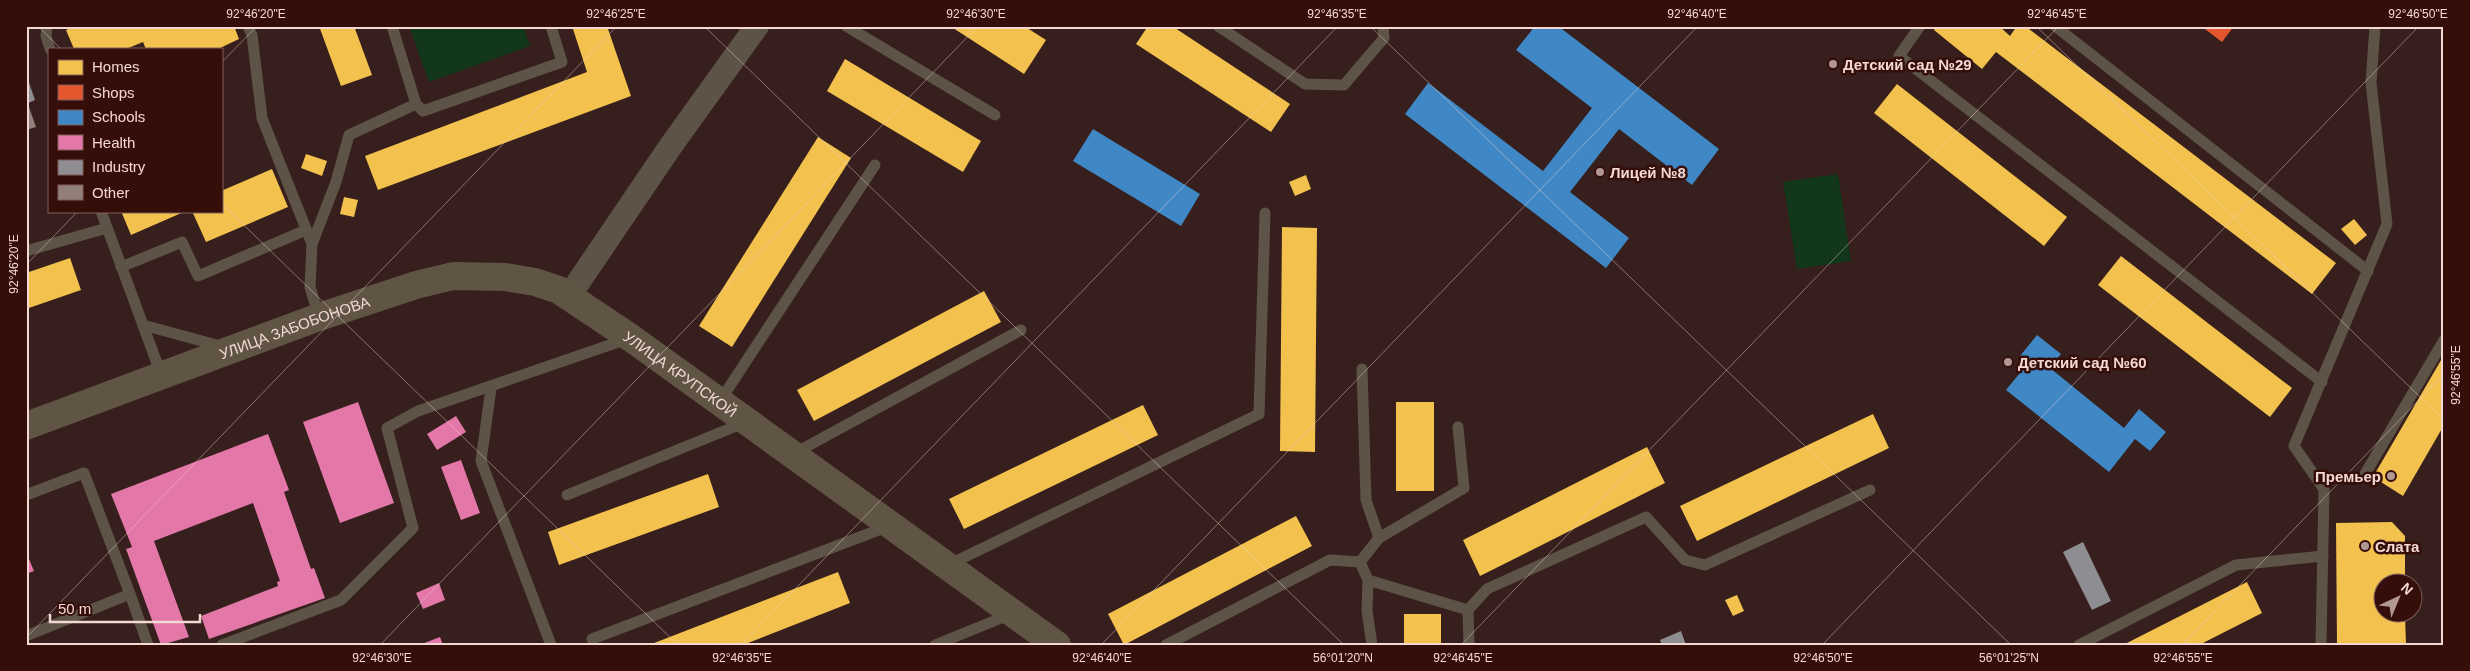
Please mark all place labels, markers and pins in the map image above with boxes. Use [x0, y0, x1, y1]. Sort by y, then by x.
place label: Детский сад №29 [1843, 56, 1972, 73]
marker: Детский сад №29 [1827, 58, 1839, 70]
place label: Лицей №8 [1610, 164, 1686, 181]
marker: Лицей №8 [1594, 166, 1606, 178]
place label: Детский сад №60 [2018, 354, 2147, 371]
marker: Детский сад №60 [2002, 356, 2014, 368]
place label: Премьер [2315, 468, 2381, 485]
marker: Премьер [2385, 470, 2397, 482]
place label: Слата [2375, 538, 2420, 555]
marker: Слата [2359, 540, 2371, 552]

